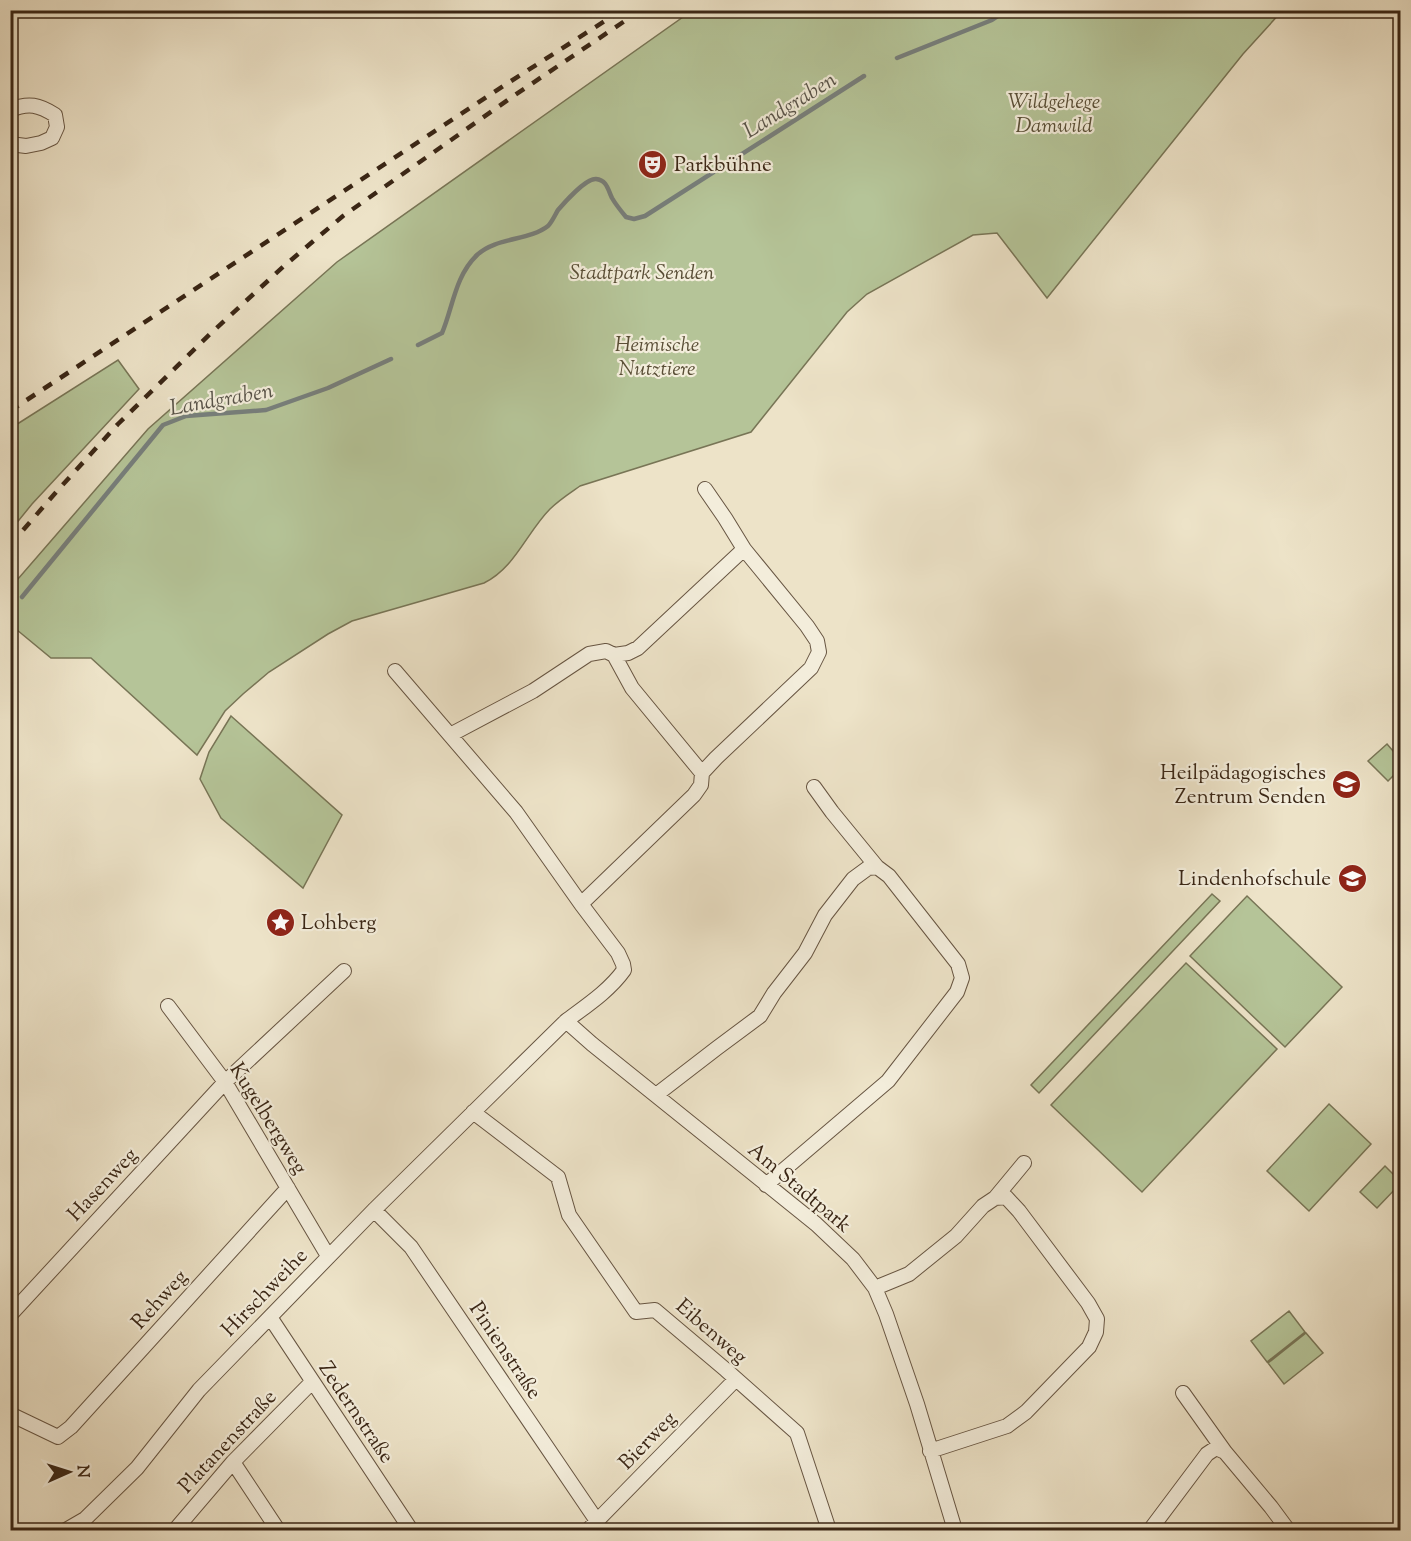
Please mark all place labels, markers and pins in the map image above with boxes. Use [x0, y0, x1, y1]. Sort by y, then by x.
theatre icon: Parkbühne [637, 148, 669, 180]
place label: Parkbühne [674, 151, 772, 181]
place label: Heilpädagogisches Zentrum Senden [1160, 759, 1326, 813]
school or university icon: Heilpädagogisches Zentrum Senden [1331, 768, 1363, 800]
school or university icon: Lindenhofschule [1336, 862, 1368, 894]
place label: Lindenhofschule [1178, 865, 1331, 895]
place icon: Lohberg [264, 906, 296, 938]
place label: Lohberg [301, 909, 377, 939]

